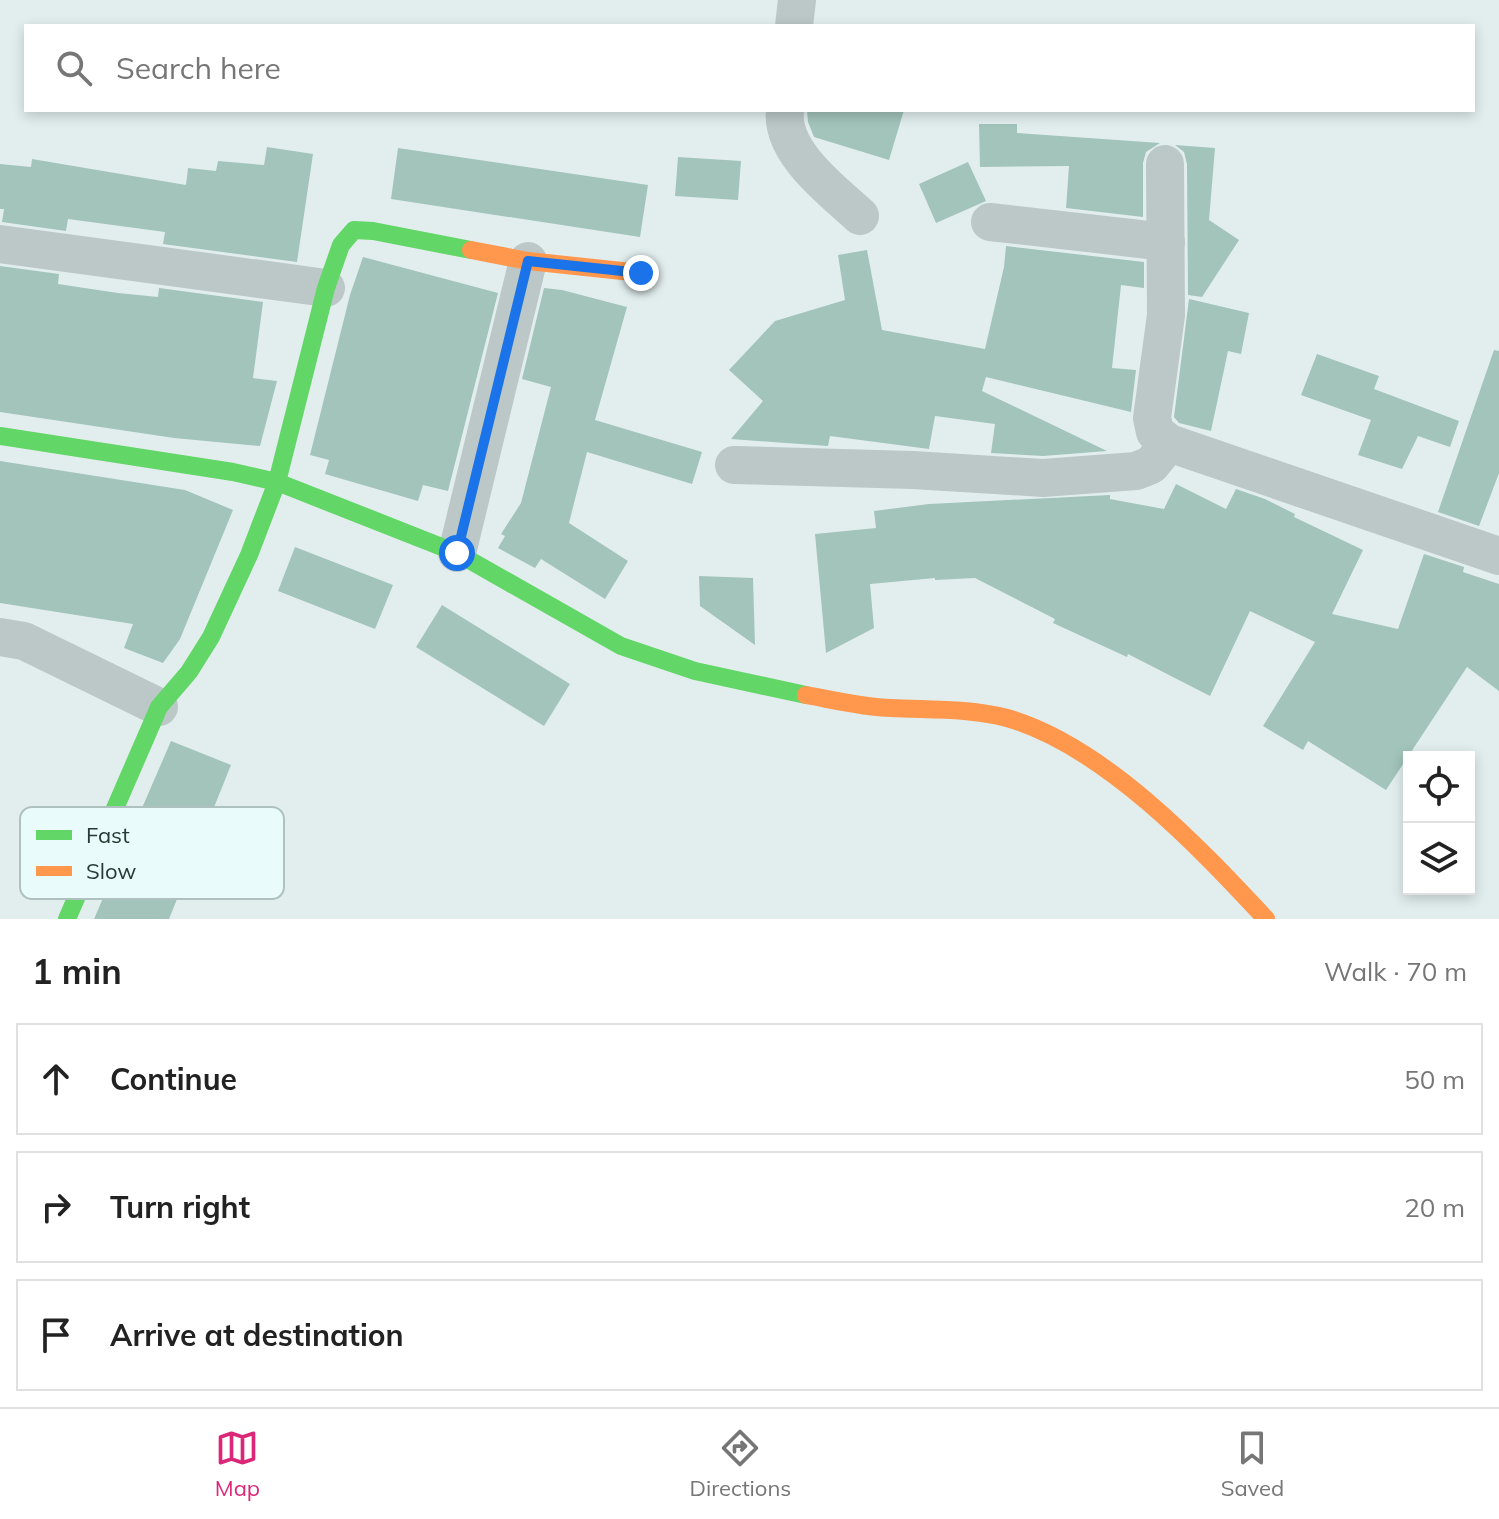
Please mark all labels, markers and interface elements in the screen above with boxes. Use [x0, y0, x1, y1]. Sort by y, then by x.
search box [24, 24, 1475, 112]
icon: search [52, 46, 96, 90]
text: Search here [116, 49, 281, 87]
route end [623, 255, 659, 291]
route start [439, 535, 475, 571]
map controls [1403, 751, 1475, 895]
button: locate [1403, 751, 1475, 823]
legend [20, 807, 284, 899]
text: Fast [86, 821, 130, 849]
button: layers [1403, 823, 1475, 895]
text: Slow [86, 857, 136, 885]
text: 1 min [32, 950, 122, 993]
text: Walk · 70 m [1324, 955, 1467, 988]
icon: ahead [34, 1057, 78, 1101]
text: Continue [110, 1060, 237, 1098]
text: 50 m [1404, 1063, 1465, 1096]
icon: right [34, 1185, 78, 1229]
text: Turn right [110, 1188, 250, 1226]
text: 20 m [1404, 1191, 1465, 1224]
icon: arrive [34, 1313, 78, 1357]
text: Arrive at destination [110, 1316, 404, 1354]
tab: Map [215, 1426, 260, 1502]
tab: Directions [690, 1426, 791, 1502]
tab: Saved [1221, 1426, 1284, 1502]

